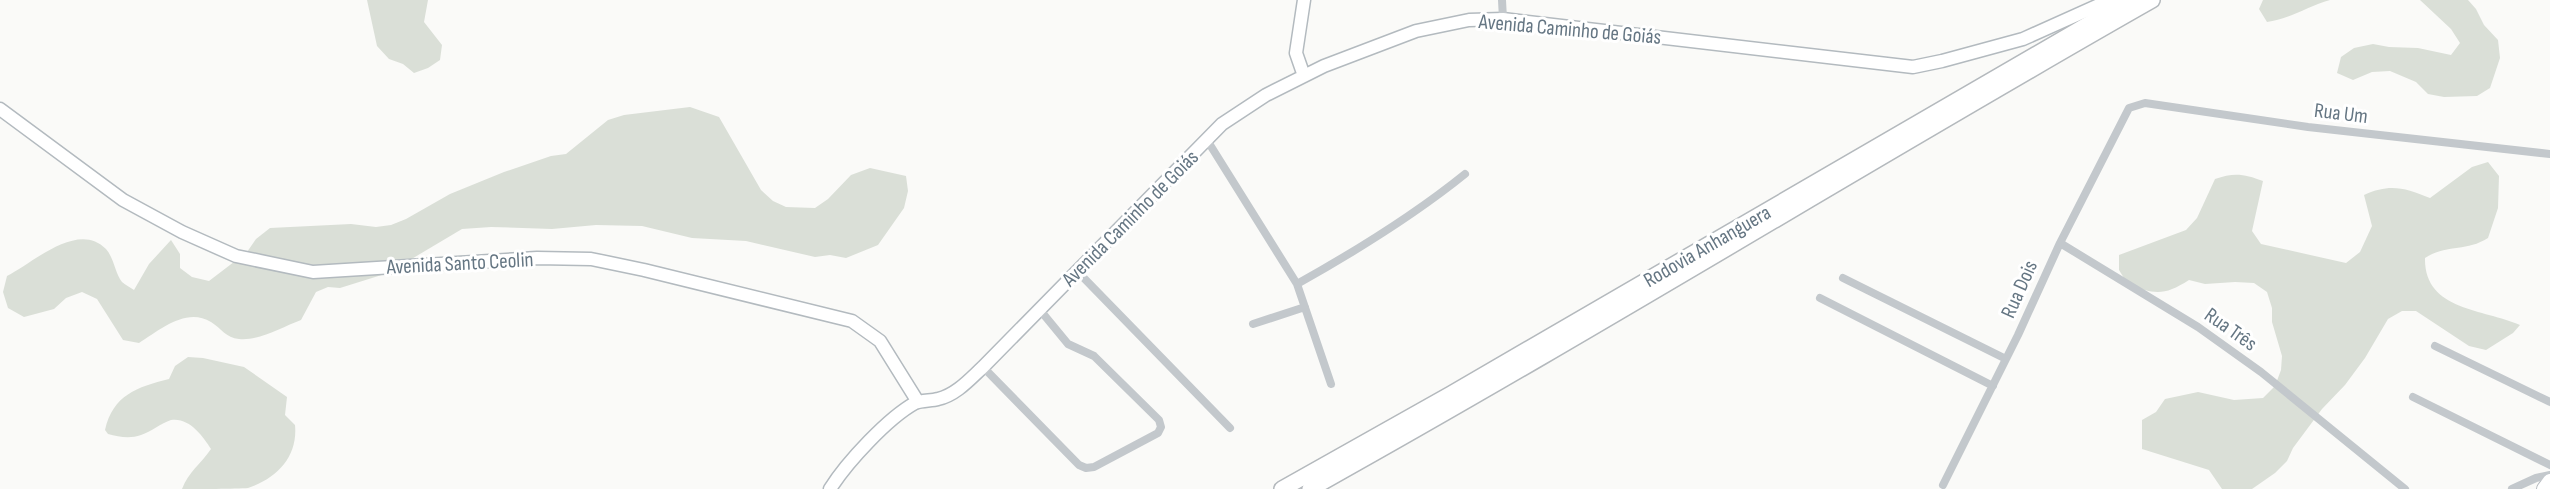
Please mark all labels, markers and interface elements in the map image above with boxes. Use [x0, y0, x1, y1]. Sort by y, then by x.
street label: Avenida Caminho de Goiás [1477, 9, 1662, 50]
street label: Rua Um [2313, 98, 2369, 129]
street label: Avenida Caminho de Goiás [1056, 145, 1204, 293]
street label: Rodovia Anhanguera [1639, 200, 1775, 293]
street label: Avenida Santo Ceolin [385, 247, 534, 280]
street label: Rua Dois [1996, 257, 2043, 322]
street label: Rua Três [2200, 302, 2262, 356]

